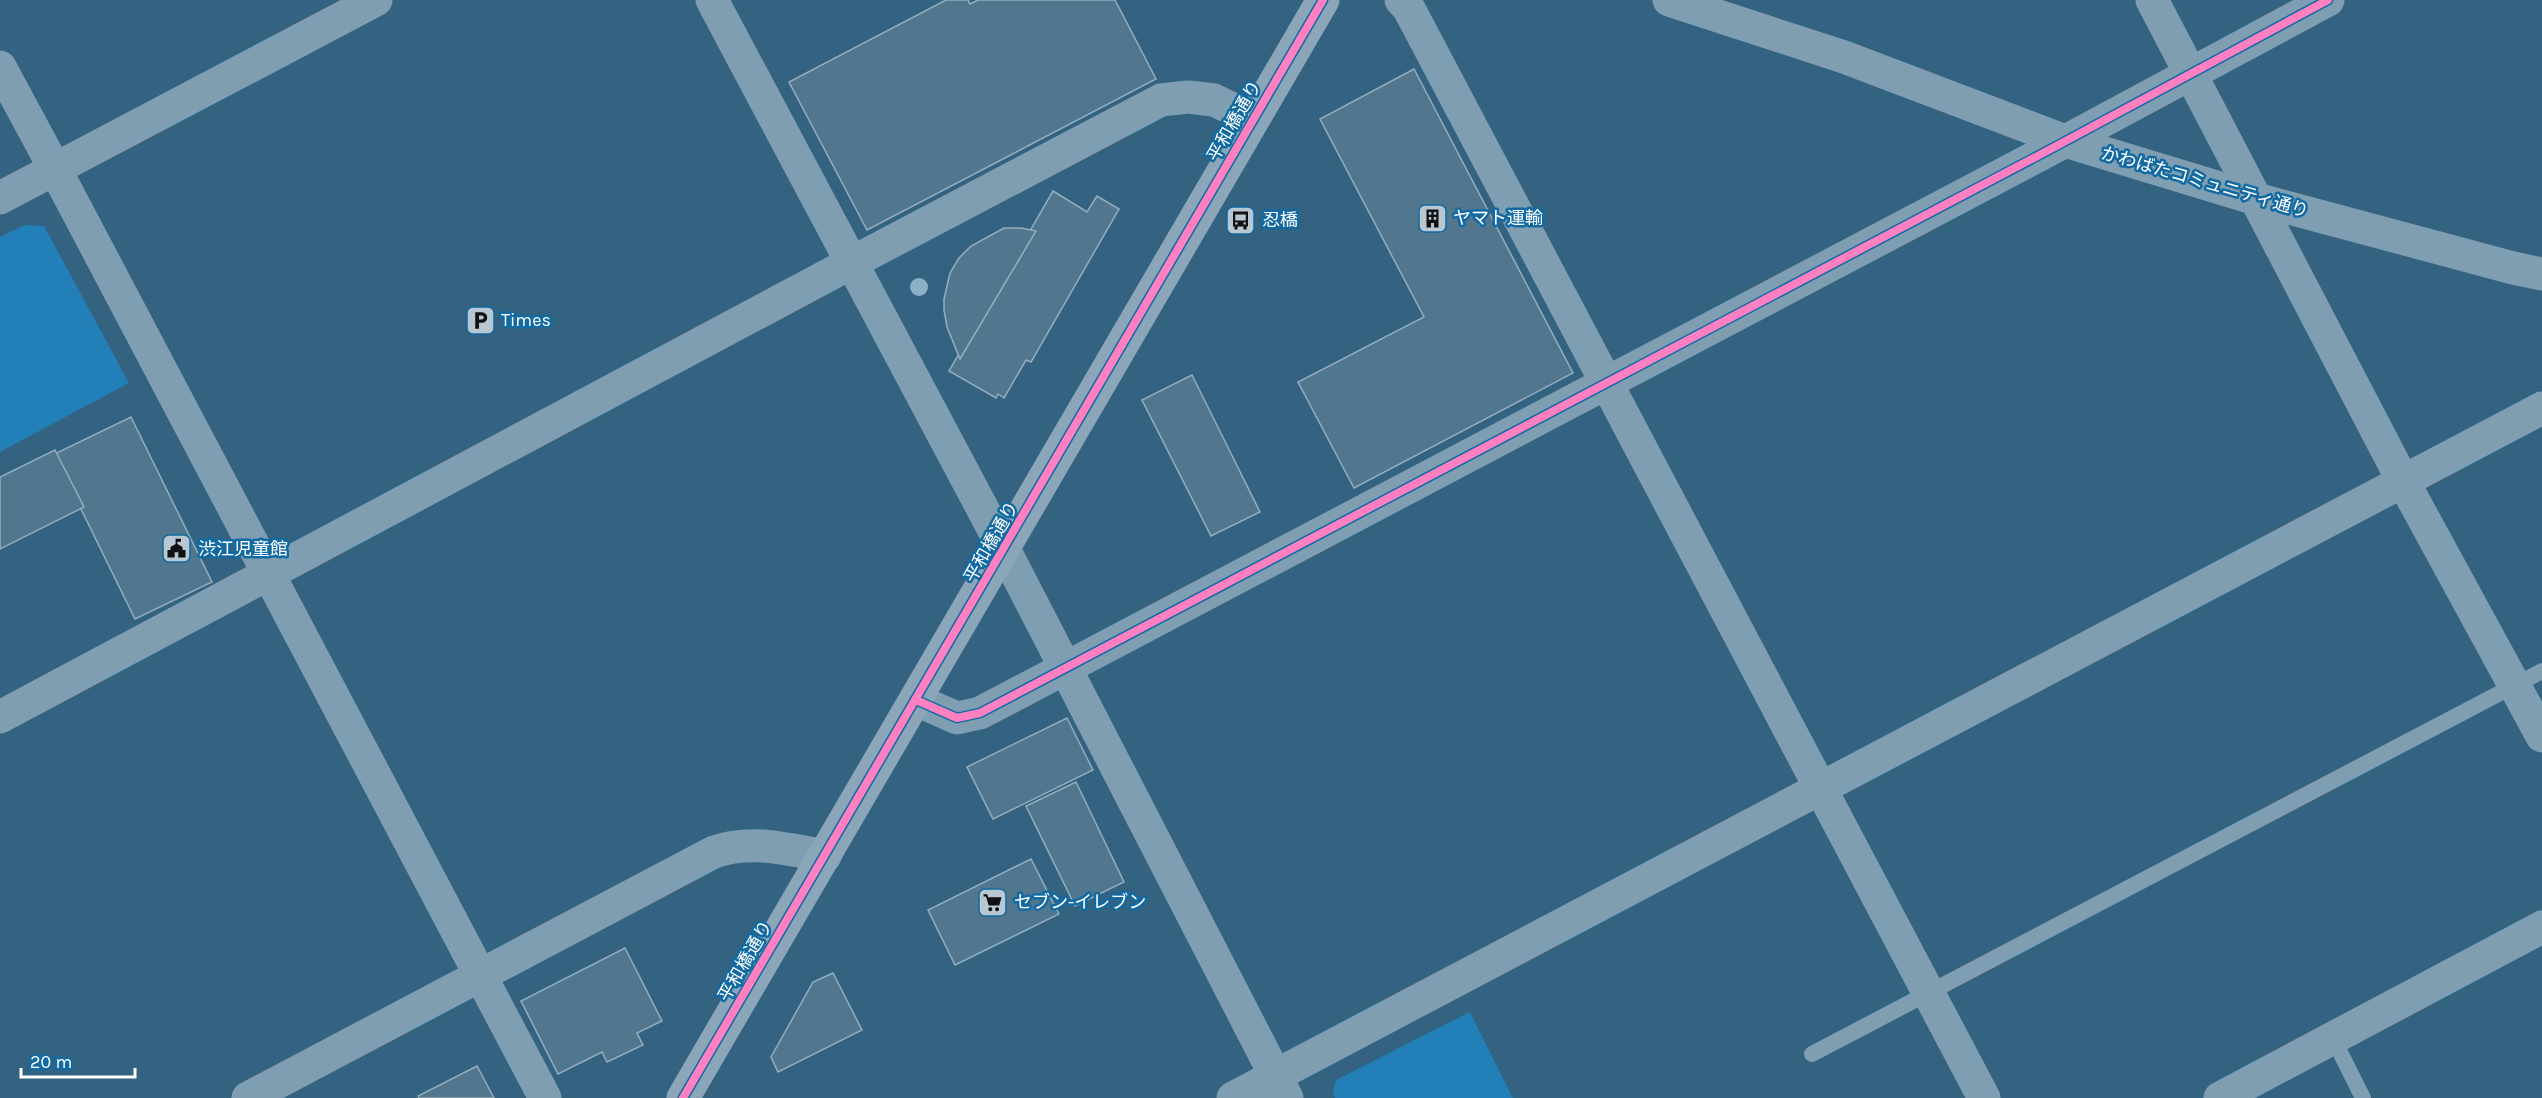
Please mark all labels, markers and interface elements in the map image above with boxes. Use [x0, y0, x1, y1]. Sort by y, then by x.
street label: 平和橋通り [1202, 77, 1266, 165]
street label: かわばたコミュニティ通り [2099, 142, 2311, 222]
building icon: ヤマト運輸 [1416, 202, 1448, 234]
bus stop icon: 忍橋 [1225, 204, 1257, 236]
place label: ヤマト運輸 [1453, 207, 1543, 229]
place label: 忍橋 [1262, 209, 1298, 231]
parking icon: Times [464, 304, 496, 336]
place label: Times [501, 309, 551, 331]
street label: 平和橋通り [959, 498, 1023, 586]
public building icon: 渋江児童館 [161, 533, 193, 565]
place label: 渋江児童館 [198, 538, 288, 560]
supermarket icon: セブン-イレブン [977, 886, 1009, 918]
place label: セブン-イレブン [1014, 891, 1146, 913]
street label: 平和橋通り [713, 917, 777, 1005]
scale bar [21, 1041, 135, 1079]
text: 20 m [30, 1051, 72, 1073]

